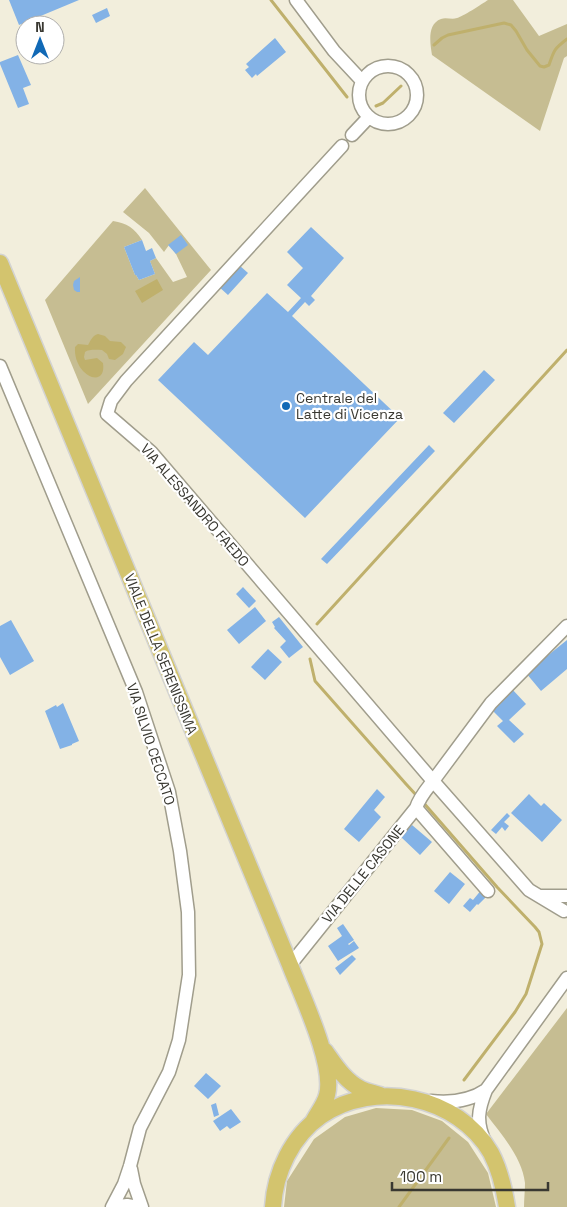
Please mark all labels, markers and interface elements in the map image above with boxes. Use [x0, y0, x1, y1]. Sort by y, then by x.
north arrow [15, 15, 65, 65]
text: N [35, 18, 45, 36]
place label: Centrale del Latte di Vicenza [296, 389, 403, 423]
marker: Centrale del Latte di Vicenza [280, 400, 292, 412]
street label: VIA ALESSANDRO FAEDO [137, 440, 253, 570]
street label: VIALE DELLA SERENISSIMA [120, 571, 202, 737]
street label: VIA SILVIO CECCATO [123, 681, 179, 807]
street label: VIA DELLE CASONE [318, 821, 408, 927]
scale bar [392, 1160, 548, 1192]
text: 100 m [400, 1167, 442, 1186]

